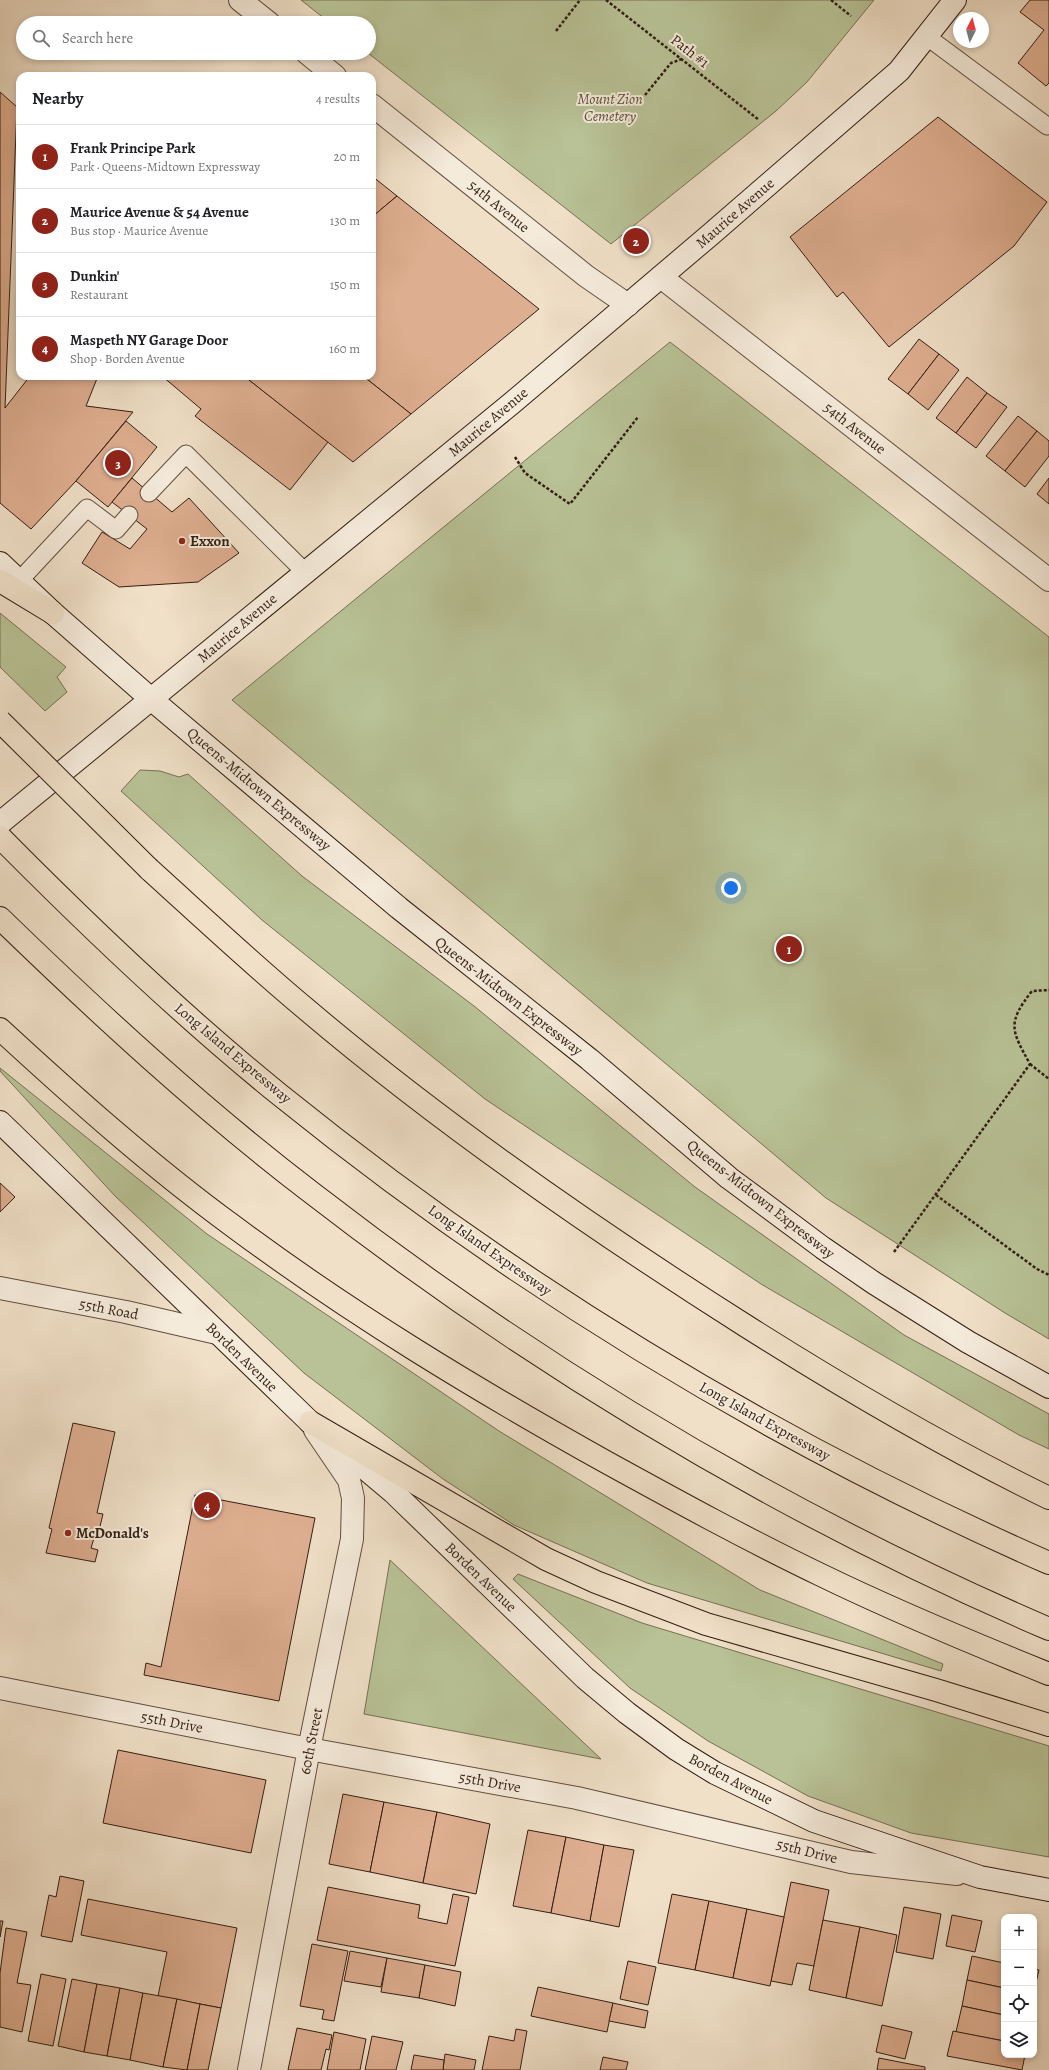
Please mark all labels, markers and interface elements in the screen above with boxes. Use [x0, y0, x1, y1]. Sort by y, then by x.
north arrow [953, 12, 989, 48]
search box [16, 16, 376, 60]
icon: search [30, 27, 52, 49]
text: Search here [62, 28, 133, 48]
street label: Path #1 [667, 30, 713, 72]
text: Nearby [32, 87, 83, 110]
park label: Mount Zion Cemetery [577, 89, 643, 126]
text: 4 results [316, 90, 360, 107]
text: Frank Principe Park [70, 138, 195, 158]
text: 1 [43, 148, 47, 165]
text: 20 m [334, 148, 360, 165]
text: Park · Queens-Midtown Expressway [70, 158, 260, 175]
street label: Maurice Avenue [691, 173, 779, 253]
street label: 54th Avenue [464, 175, 534, 237]
text: Maurice Avenue & 54 Avenue [70, 202, 249, 222]
text: 2 [42, 212, 48, 229]
text: 130 m [330, 212, 360, 229]
text: Bus stop · Maurice Avenue [70, 222, 208, 239]
pin: 2 [623, 226, 649, 256]
text: Dunkin' [70, 266, 119, 286]
text: 3 [42, 276, 48, 293]
text: 150 m [330, 276, 360, 293]
text: Restaurant [70, 286, 128, 303]
text: Maspeth NY Garage Door [70, 330, 228, 350]
text: 4 [42, 340, 48, 357]
text: 160 m [329, 340, 360, 357]
text: Shop · Borden Avenue [70, 350, 185, 367]
street label: Maurice Avenue [444, 383, 532, 461]
street label: 54th Avenue [820, 397, 890, 459]
pin: 3 [105, 448, 131, 478]
place label: Exxon [190, 531, 230, 551]
marker: Exxon [177, 536, 187, 546]
street label: Maurice Avenue [193, 589, 281, 667]
street label: Queens-Midtown Expressway [183, 723, 335, 855]
your location [721, 878, 741, 898]
street label: Queens-Midtown Expressway [431, 932, 587, 1060]
pin: 1 [776, 934, 802, 964]
street label: Long Island Expressway [170, 998, 296, 1108]
street label: Queens-Midtown Expressway [683, 1135, 839, 1263]
street label: Long Island Expressway [424, 1200, 556, 1300]
street label: 55th Road [78, 1293, 141, 1325]
street label: Borden Avenue [202, 1318, 282, 1397]
street label: Long Island Expressway [696, 1377, 834, 1465]
pin: 4 [194, 1490, 220, 1520]
place label: McDonald's [76, 1523, 149, 1543]
marker: McDonald's [63, 1528, 73, 1538]
street label: Borden Avenue [441, 1538, 521, 1617]
street label: 55th Drive [139, 1706, 205, 1738]
street label: 60th Street [295, 1706, 327, 1776]
street label: Borden Avenue [685, 1748, 777, 1810]
street label: 55th Drive [457, 1767, 523, 1797]
street label: 55th Drive [774, 1834, 840, 1868]
map controls [1001, 1914, 1037, 2058]
button: + [1001, 1914, 1037, 1950]
button: − [1001, 1950, 1037, 1986]
button: locate [1001, 1986, 1037, 2022]
button: layers [1001, 2022, 1037, 2058]

